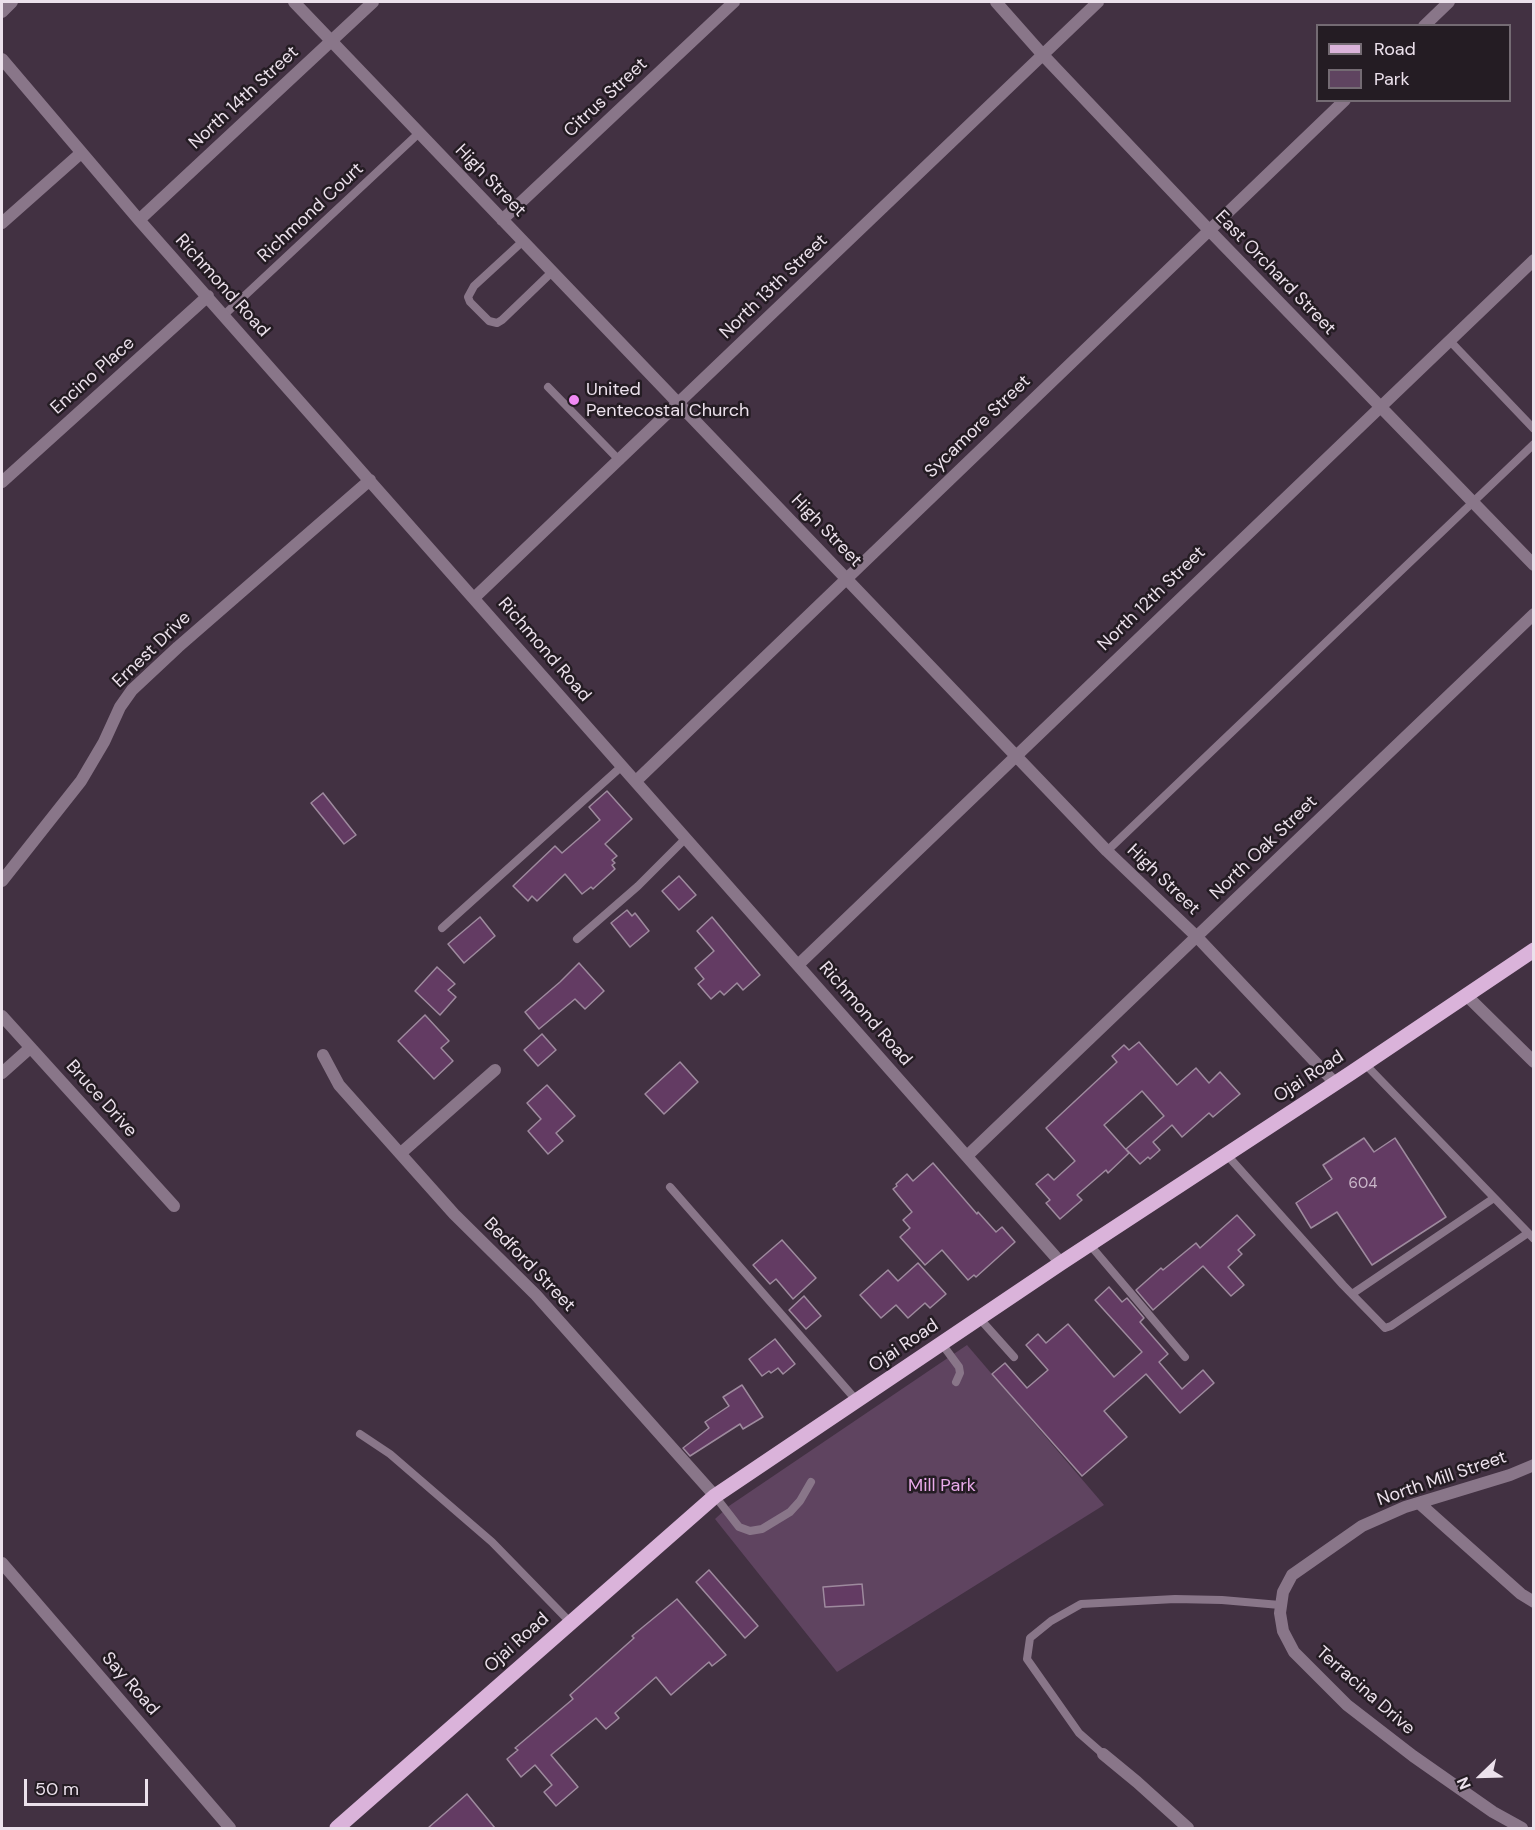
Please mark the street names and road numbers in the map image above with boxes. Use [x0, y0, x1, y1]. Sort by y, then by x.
street label: North 14th Street [185, 42, 303, 154]
street label: Citrus Street [560, 54, 652, 142]
street label: High Street [450, 140, 530, 222]
street label: Richmond Court [254, 159, 368, 267]
street label: East Orchard Street [1210, 206, 1340, 340]
street label: Richmond Road [170, 230, 274, 342]
street label: North 13th Street [716, 230, 832, 344]
street label: Encino Place [47, 333, 139, 419]
street label: Sycamore Street [921, 371, 1035, 483]
street label: High Street [786, 490, 866, 572]
street label: North 12th Street [1094, 542, 1210, 656]
street label: Richmond Road [493, 594, 595, 706]
street label: Ernest Drive [108, 607, 196, 693]
street label: North Oak Street [1206, 791, 1322, 905]
street label: High Street [1122, 840, 1204, 920]
street label: Richmond Road [814, 958, 916, 1070]
street label: Ojai Road [1270, 1046, 1348, 1108]
street label: Bruce Drive [61, 1056, 141, 1142]
street label: Bedford Street [479, 1214, 579, 1316]
street label: Ojai Road [865, 1315, 943, 1377]
street label: North Mill Street [1375, 1447, 1509, 1511]
street label: Ojai Road [480, 1609, 554, 1677]
street label: Terracina Drive [1311, 1642, 1419, 1740]
street label: Say Road [97, 1648, 163, 1720]

